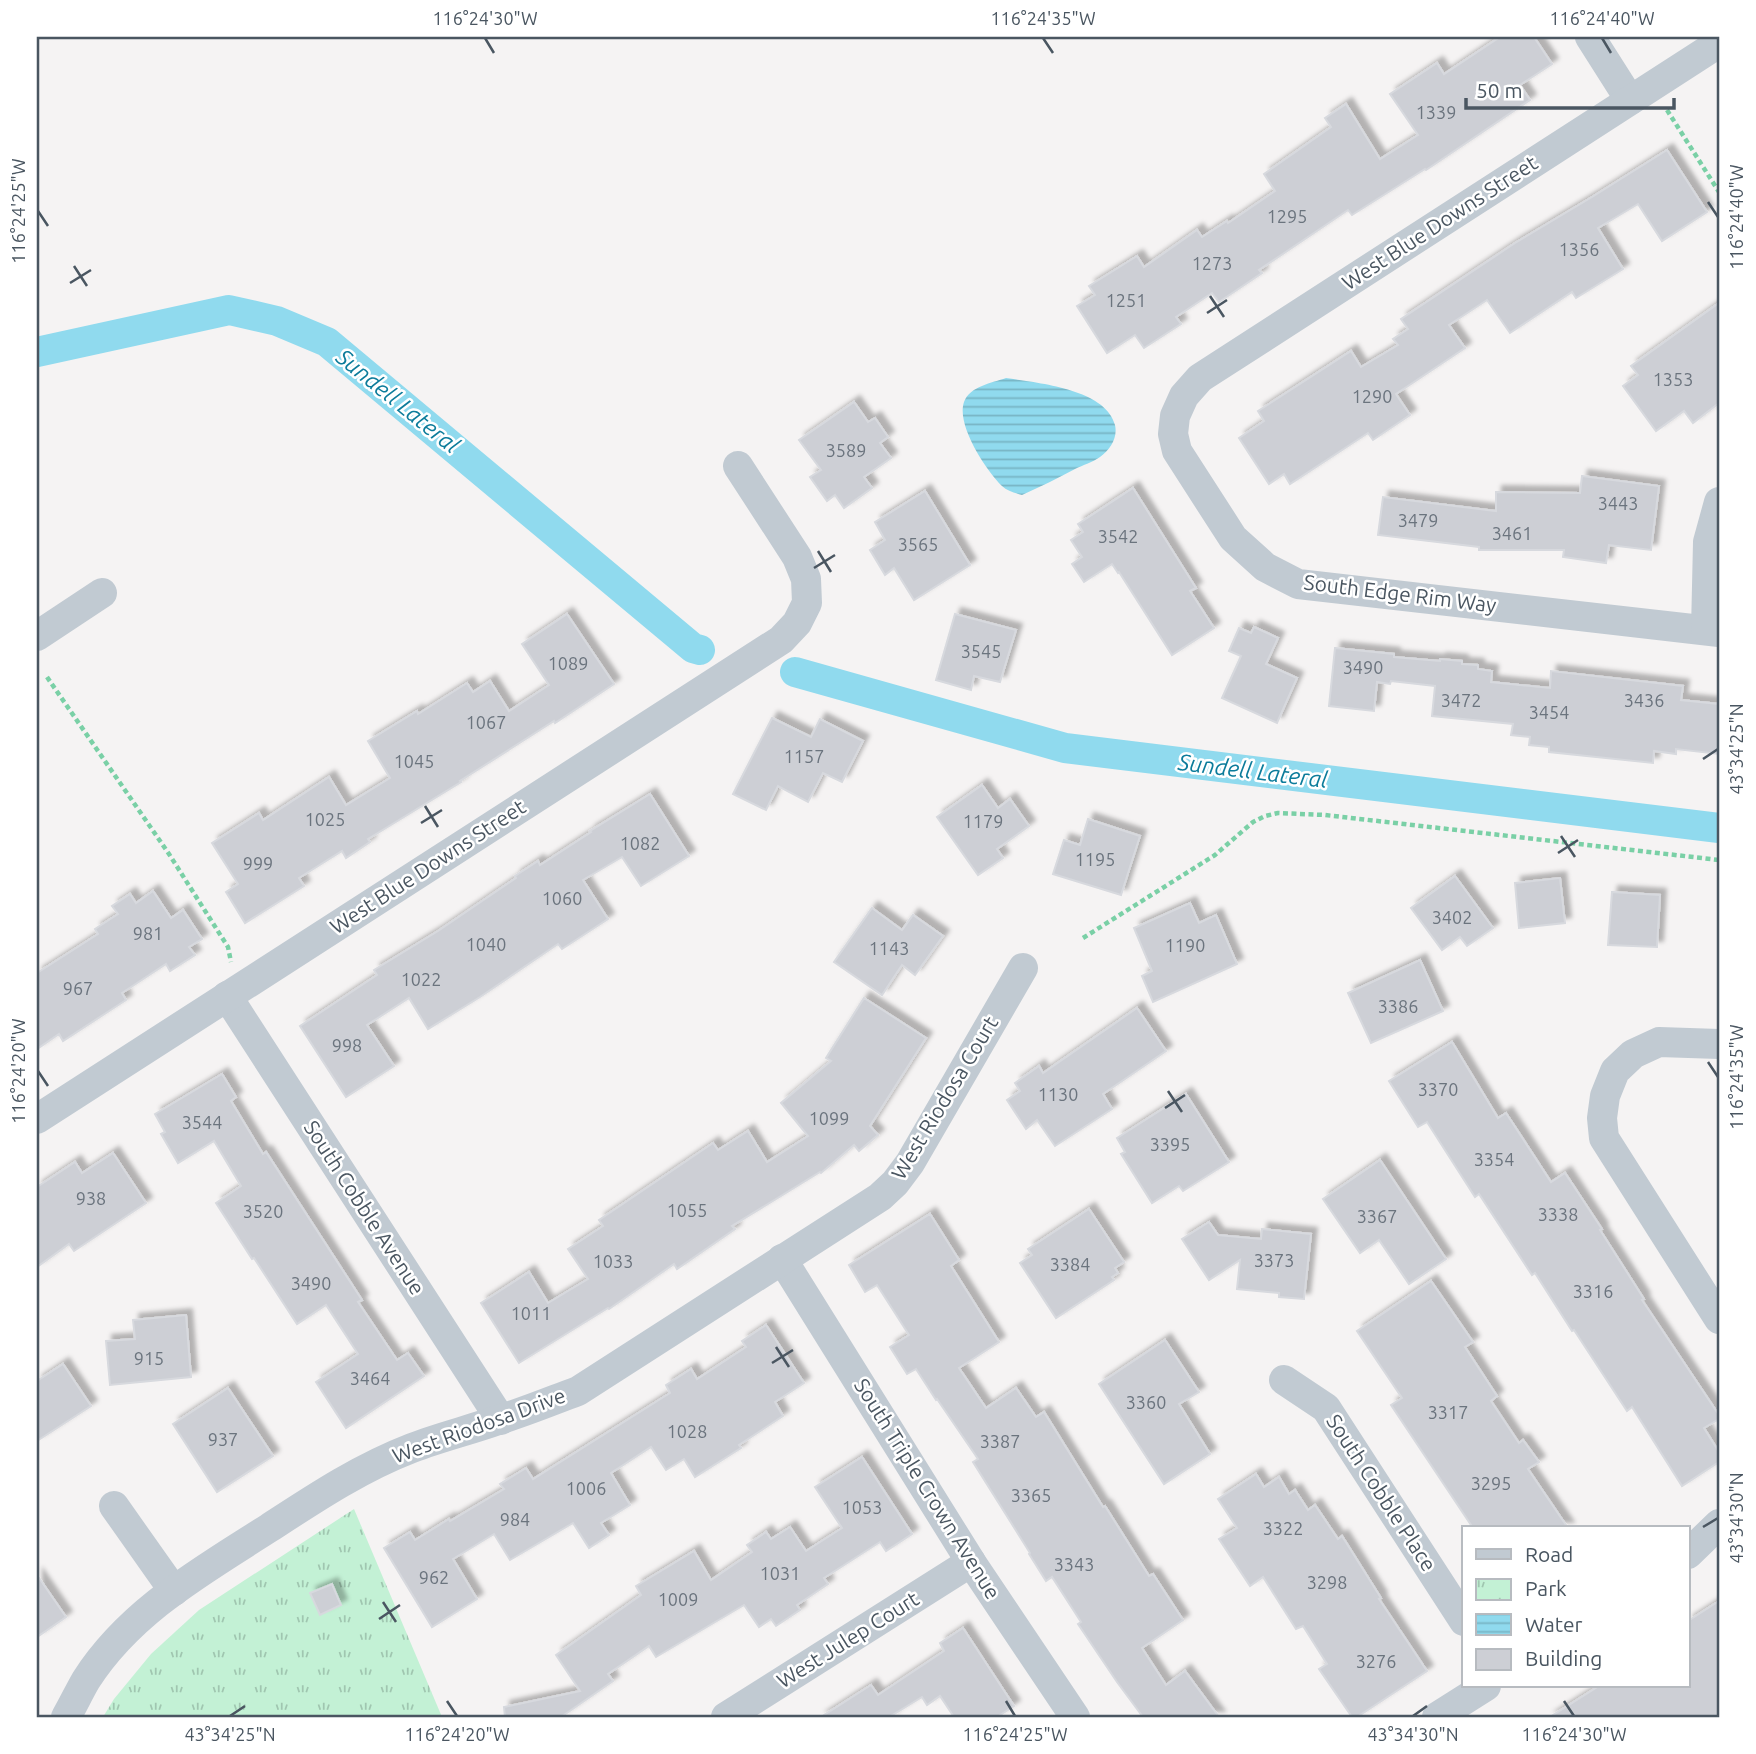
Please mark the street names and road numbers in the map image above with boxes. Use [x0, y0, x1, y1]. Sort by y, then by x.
street label: West Blue Downs Street [1337, 150, 1542, 294]
street label: South Edge Rim Way [1303, 569, 1498, 617]
street label: West Blue Downs Street [325, 794, 530, 938]
street label: West Riodosa Court [886, 1012, 1002, 1183]
street label: South Cobble Avenue [300, 1116, 430, 1299]
street label: South Triple Crown Avenue [850, 1374, 1006, 1603]
street label: West Riodosa Drive [389, 1383, 568, 1468]
street label: South Cobble Place [1322, 1410, 1442, 1575]
street label: West Julep Court [772, 1586, 923, 1692]

